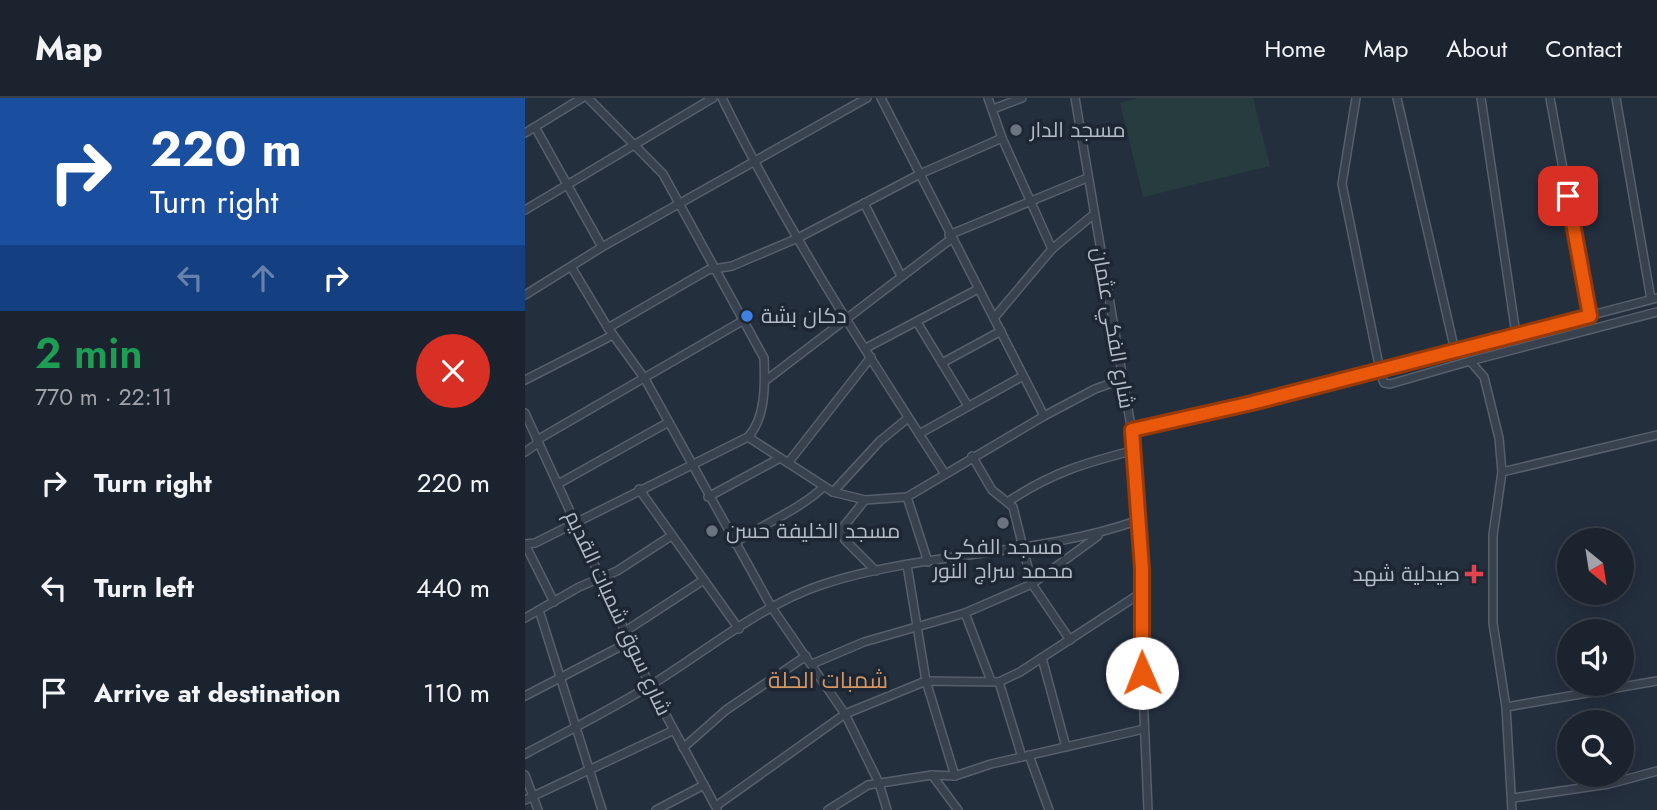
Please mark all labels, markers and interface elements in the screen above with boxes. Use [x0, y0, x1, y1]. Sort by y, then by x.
text: Map [35, 25, 103, 72]
text: Home [1264, 31, 1326, 66]
text: Map [1364, 31, 1408, 66]
text: About [1446, 31, 1507, 66]
text: Contact [1545, 31, 1622, 66]
text: 220 m [150, 114, 302, 184]
place label: مسجد الدار [1029, 115, 1126, 145]
marker: مسجد الدار [1008, 122, 1024, 138]
icon: right [35, 126, 126, 217]
pin [1538, 166, 1598, 226]
icon: arrive [1549, 177, 1587, 215]
text: Turn right [150, 179, 279, 225]
street label: شارع الفكي عثمان [1083, 245, 1142, 411]
icon: left [171, 259, 209, 297]
icon: ahead [244, 259, 282, 297]
icon: right [317, 259, 355, 297]
place label: دكان بشة [761, 301, 847, 331]
marker: دكان بشة [739, 308, 755, 324]
text: 2 min [35, 323, 143, 384]
button: close [416, 334, 490, 408]
text: 770 m · 22:11 [35, 380, 172, 414]
icon: right [35, 464, 73, 502]
text: Turn right [94, 464, 212, 502]
text: 220 m [417, 464, 490, 502]
street label: شارع سوق شمبات القديم [557, 506, 679, 720]
marker: مسجد الفكي محمد سراج النور [995, 515, 1011, 531]
place label: مسجد الخليفة حسن [726, 516, 900, 546]
marker: مسجد الخليفة حسن [704, 523, 720, 539]
north arrow [1557, 528, 1635, 606]
map controls [1557, 528, 1634, 787]
place label: مسجد الفكي محمد سراج النور [932, 532, 1073, 586]
place label: صيدلية شهد [1353, 559, 1460, 589]
marker: صيدلية شهد [1466, 566, 1482, 582]
icon: left [35, 569, 73, 607]
text: Turn left [94, 569, 194, 607]
text: 440 m [416, 569, 490, 607]
button: sound [1557, 619, 1634, 696]
position arrow [1105, 636, 1179, 710]
district label: شمبات الحلة [768, 663, 888, 697]
icon: arrive [35, 674, 73, 712]
text: Arrive at destination [94, 674, 341, 712]
text: 110 m [423, 674, 490, 712]
button: search [1557, 710, 1634, 787]

